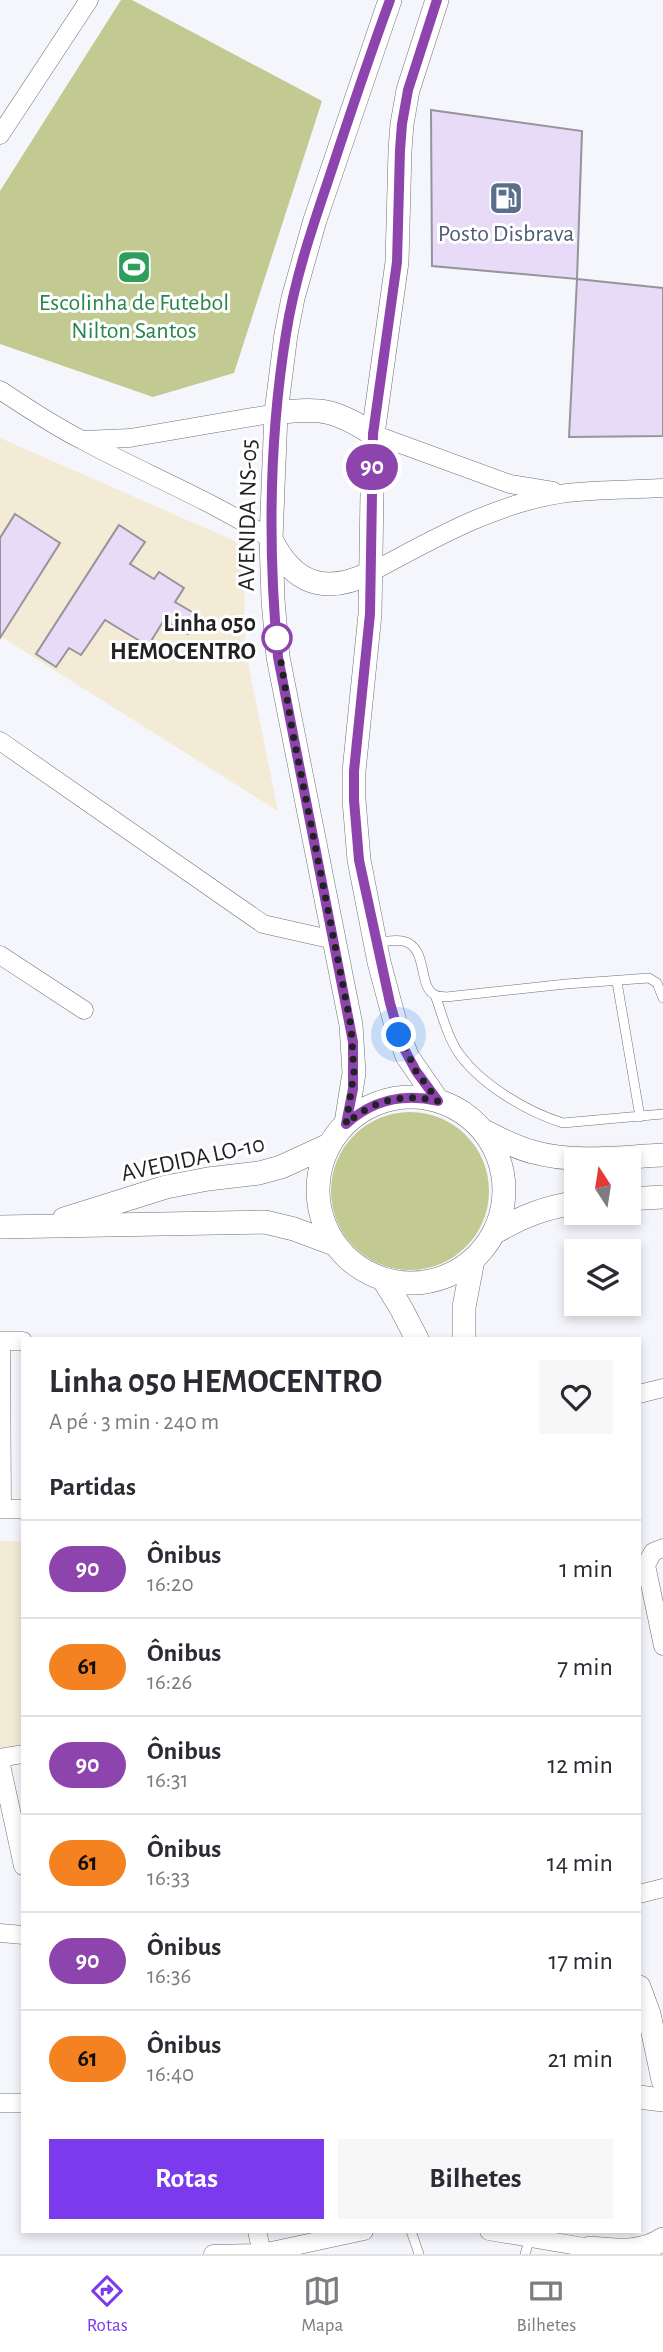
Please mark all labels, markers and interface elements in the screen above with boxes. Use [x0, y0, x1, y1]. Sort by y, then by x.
fuel station icon: Posto Disbrava [487, 179, 525, 217]
place label: Posto Disbrava [438, 222, 574, 246]
sports icon: Escolinha de Futebol Nilton Santos [115, 248, 153, 286]
place label: Escolinha de Futebol Nilton Santos [39, 291, 229, 343]
street label: AVENIDA NS-05 [235, 439, 261, 591]
line badge: 90 [340, 444, 404, 490]
text: 90 [360, 455, 384, 479]
place label: Linha 050 HEMOCENTRO [110, 612, 256, 664]
marker: Linha 050 HEMOCENTRO [262, 623, 292, 653]
your location [381, 1017, 416, 1052]
street label: AVEDIDA LO-10 [119, 1132, 267, 1186]
north arrow [564, 1148, 640, 1225]
map controls [564, 1148, 641, 1316]
button: layers [564, 1239, 641, 1316]
button: heart [539, 1360, 613, 1434]
text: Linha 050 HEMOCENTRO [49, 1366, 382, 1399]
text: A pé · 3 min · 240 m [49, 1411, 219, 1434]
text: Partidas [49, 1474, 136, 1500]
text: Ônibus [147, 1542, 221, 1568]
text: 1 min [559, 1556, 613, 1582]
text: 90 [75, 1557, 100, 1581]
text: 16:20 [147, 1573, 194, 1596]
text: Ônibus [147, 1640, 221, 1666]
text: 7 min [557, 1654, 613, 1680]
text: 61 [77, 1655, 98, 1679]
text: 16:26 [147, 1671, 192, 1694]
text: Ônibus [147, 1738, 221, 1764]
text: 12 min [547, 1752, 613, 1778]
text: 90 [75, 1753, 100, 1777]
text: 16:31 [147, 1769, 188, 1792]
text: Ônibus [147, 1836, 221, 1862]
text: 14 min [547, 1850, 613, 1876]
text: 61 [77, 1851, 98, 1875]
text: 16:33 [147, 1867, 190, 1890]
text: Ônibus [147, 1934, 221, 1960]
text: 17 min [548, 1948, 613, 1974]
text: 90 [75, 1949, 100, 1973]
text: 16:36 [147, 1965, 191, 1988]
text: Ônibus [147, 2032, 221, 2058]
text: 21 min [547, 2046, 613, 2072]
text: 61 [77, 2047, 98, 2071]
text: 16:40 [147, 2063, 194, 2086]
button: Rotas [49, 2139, 324, 2219]
button: Bilhetes [338, 2139, 613, 2219]
tab: Rotas [87, 2272, 128, 2337]
tab: Mapa [301, 2272, 343, 2337]
tab: Bilhetes [517, 2272, 576, 2337]

